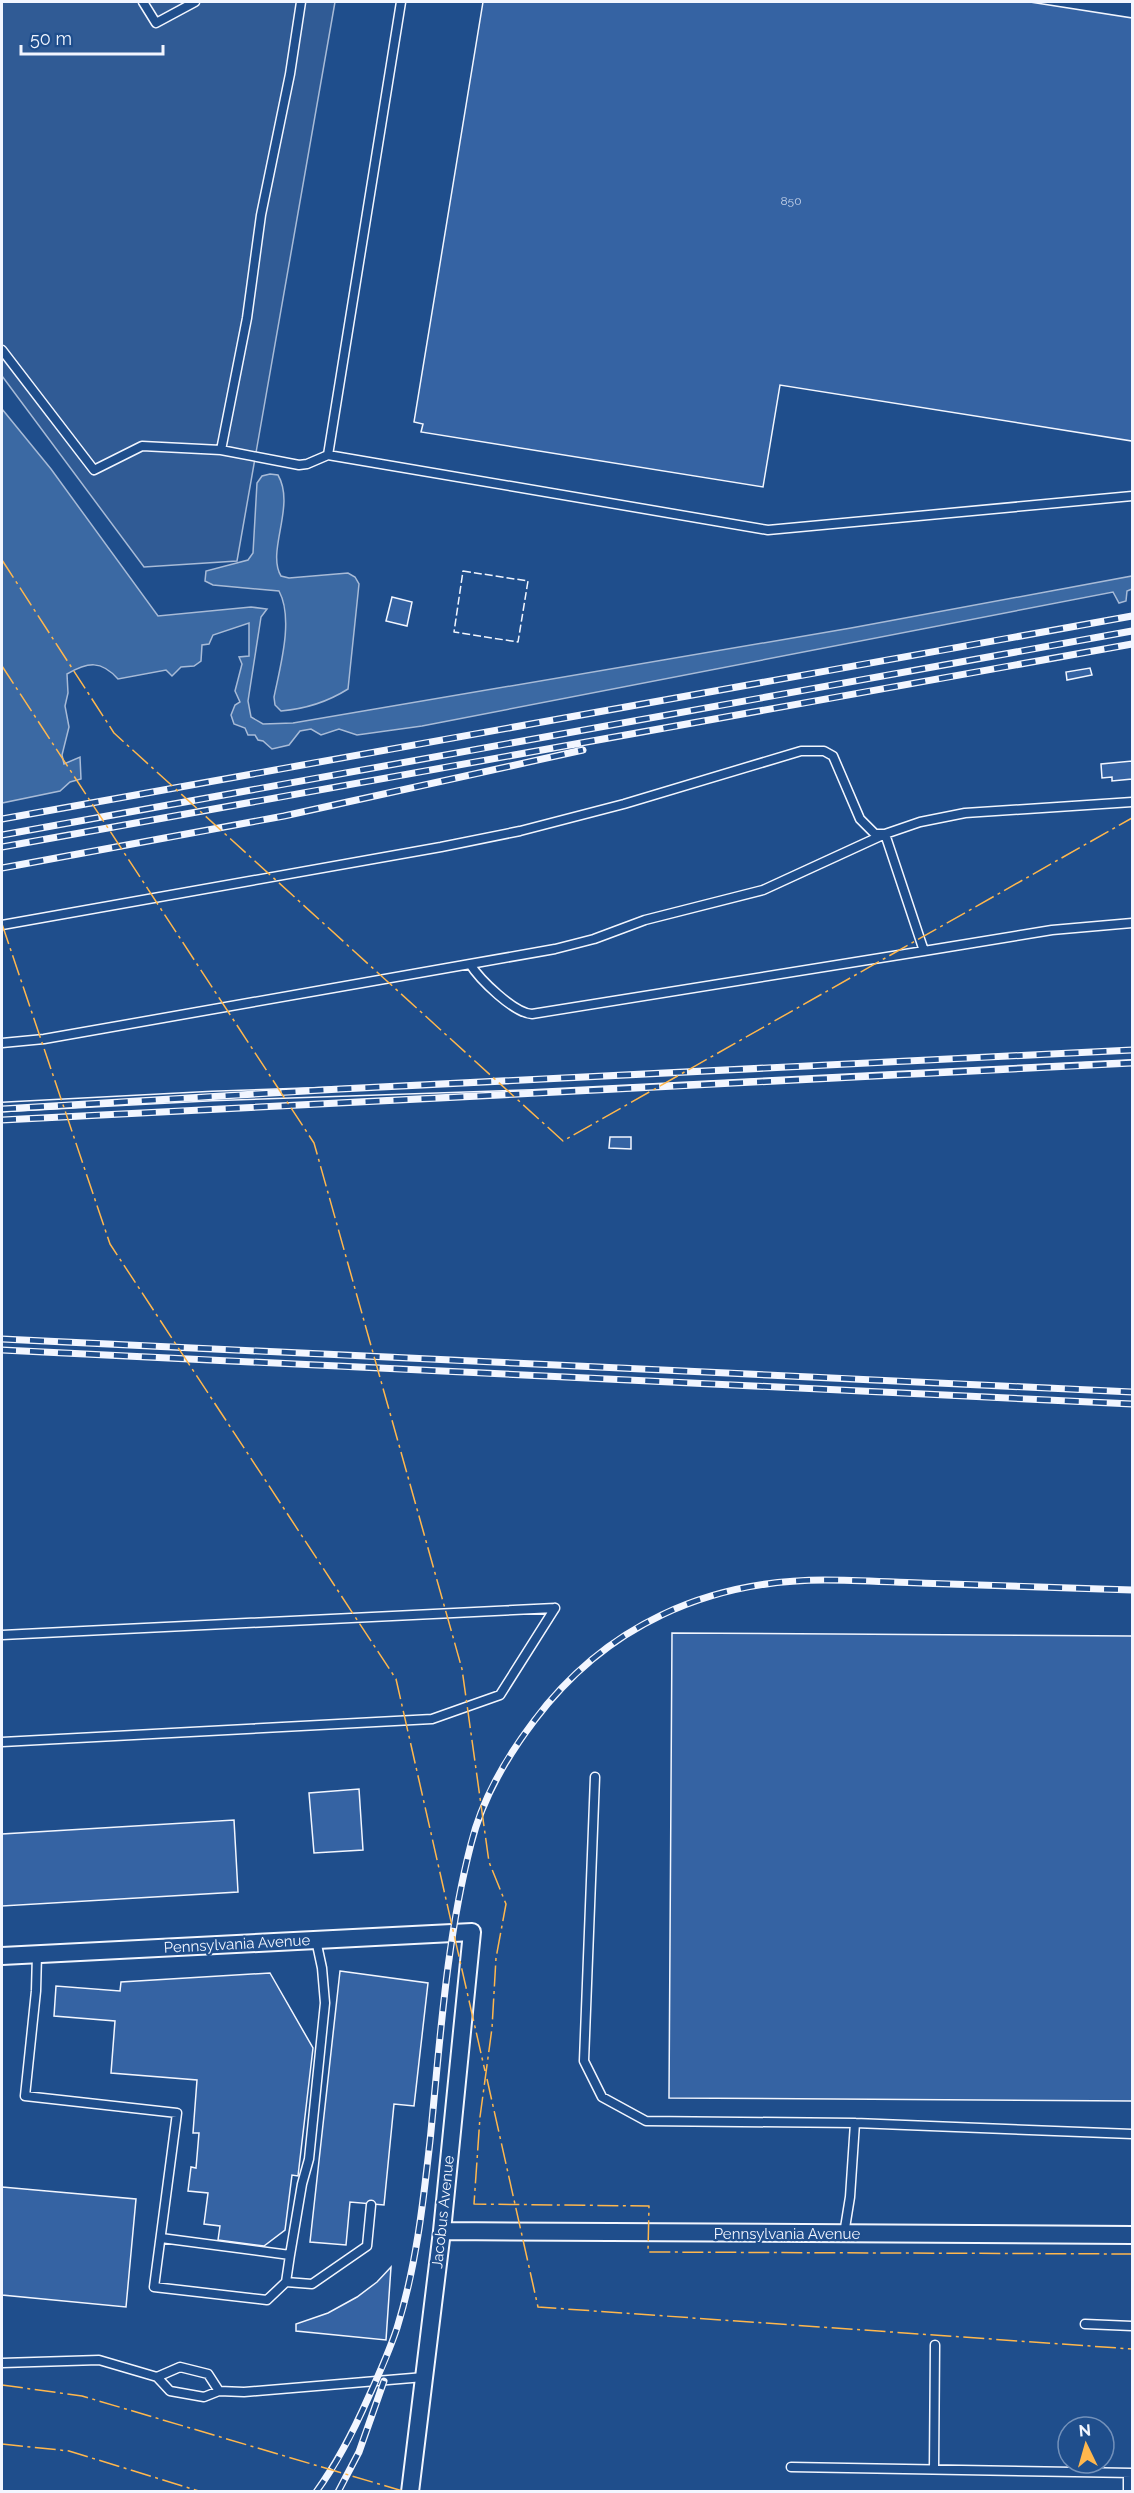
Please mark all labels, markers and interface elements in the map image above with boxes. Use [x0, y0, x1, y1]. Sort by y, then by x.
scale bar [21, 18, 164, 56]
text: 50 m [30, 28, 72, 49]
house number: 850 [780, 194, 802, 208]
street label: Pennsylvania Avenue [163, 1931, 311, 1957]
street label: Jacobus Avenue [428, 2154, 458, 2270]
street label: Pennsylvania Avenue [714, 2225, 861, 2243]
north arrow [1056, 2415, 1116, 2475]
text: N [1078, 2421, 1092, 2441]

